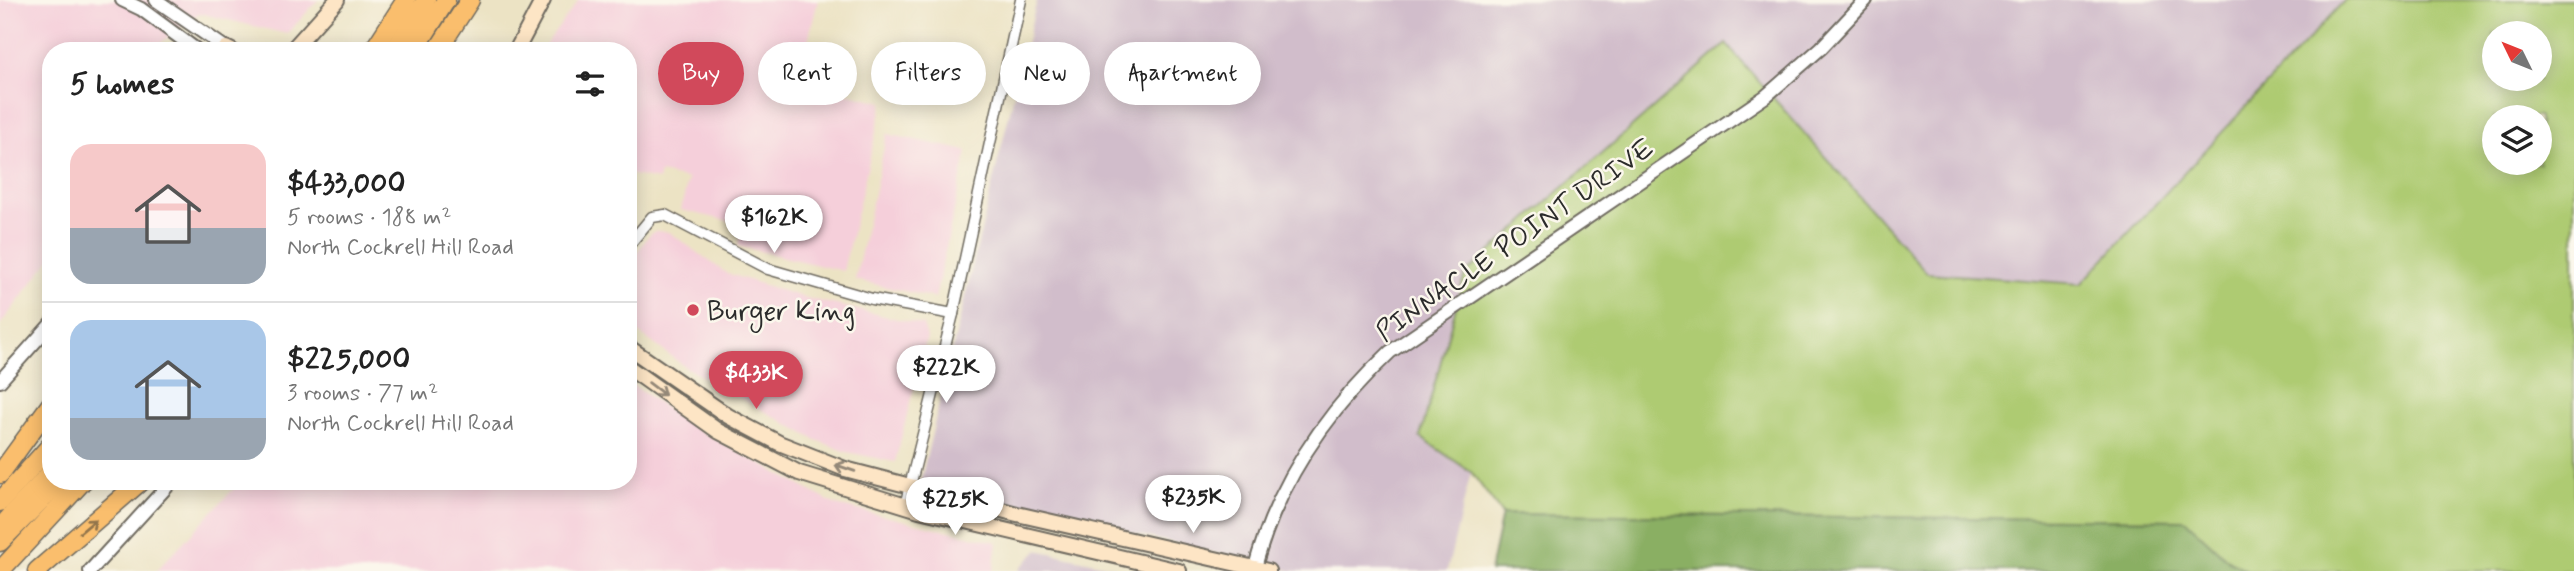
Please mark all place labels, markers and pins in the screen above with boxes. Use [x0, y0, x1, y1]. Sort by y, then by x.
pin: $162K [725, 196, 823, 255]
place label: Burger King [707, 294, 855, 333]
marker: Burger King [685, 302, 701, 318]
pin: $222K [897, 346, 995, 405]
pin: $433K [707, 352, 805, 411]
pin: $235K [1144, 476, 1242, 535]
pin: $225K [906, 477, 1004, 537]

